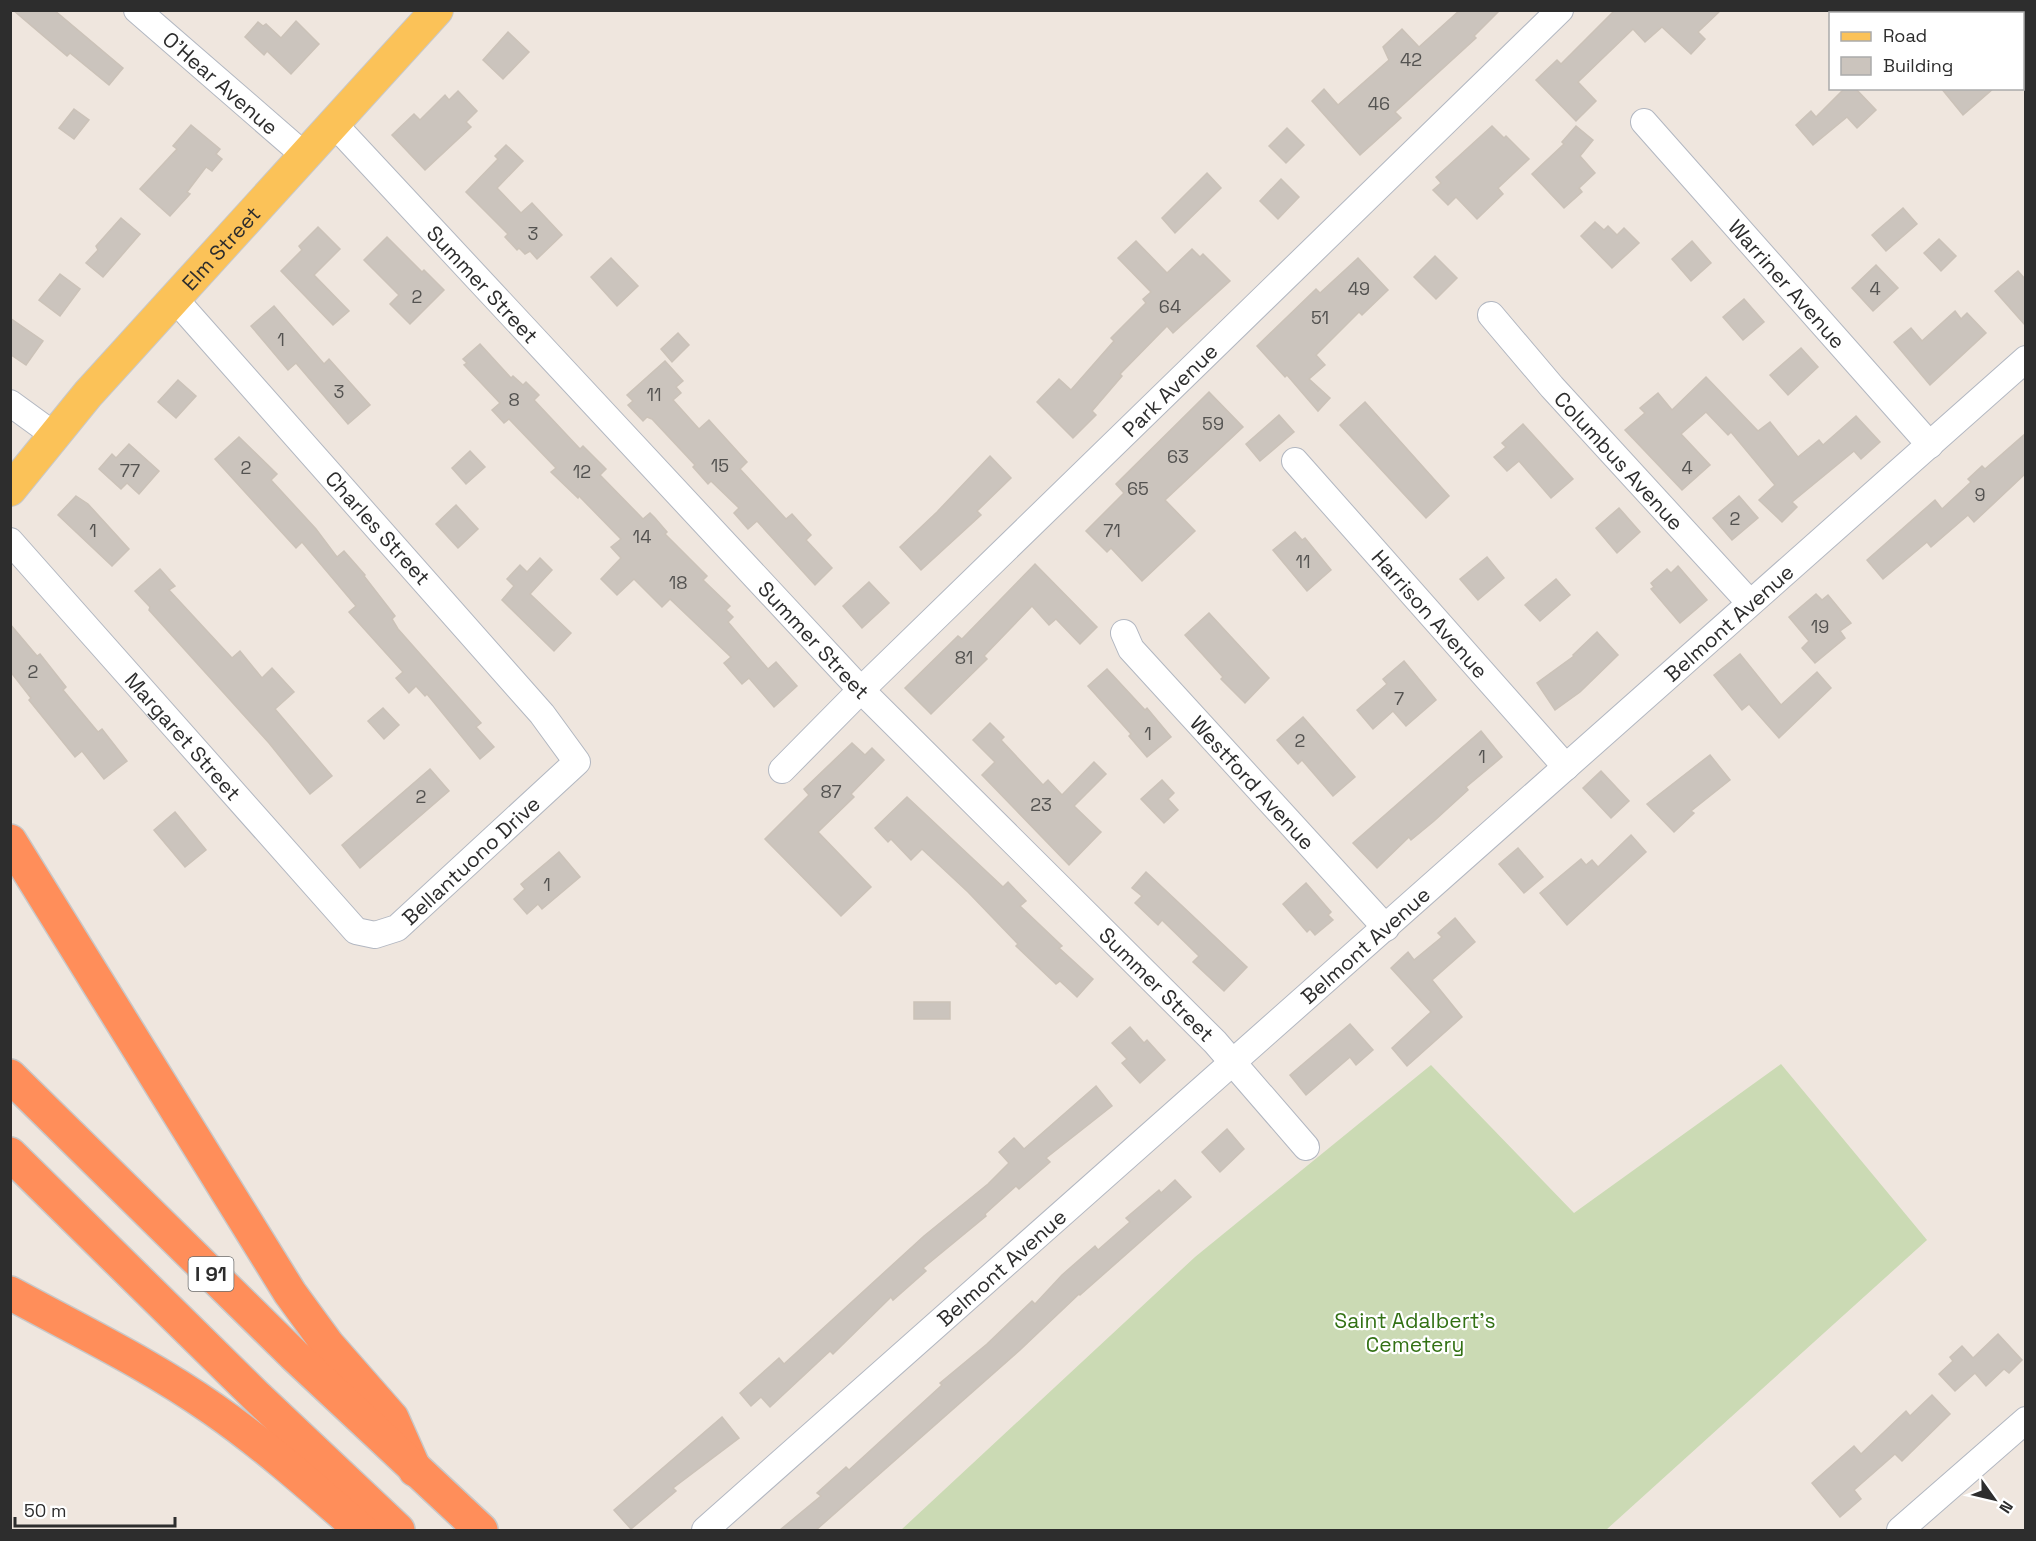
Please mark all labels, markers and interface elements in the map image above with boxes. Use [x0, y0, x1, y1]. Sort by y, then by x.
legend [1829, 12, 2024, 90]
text: Road [1883, 24, 1927, 47]
street label: O'Hear Avenue [157, 25, 284, 140]
house number: 42 [1400, 48, 1422, 71]
text: Building [1883, 54, 1953, 77]
house number: 46 [1368, 92, 1390, 115]
street label: Elm Street [176, 200, 266, 296]
street label: Warriner Avenue [1723, 213, 1852, 354]
street label: Summer Street [421, 219, 545, 349]
house number: 3 [528, 222, 538, 245]
house number: 49 [1348, 277, 1370, 300]
house number: 4 [1869, 277, 1881, 300]
house number: 2 [412, 285, 422, 308]
house number: 64 [1159, 295, 1181, 318]
house number: 51 [1311, 306, 1329, 329]
house number: 1 [277, 328, 285, 351]
street label: Park Avenue [1116, 337, 1223, 442]
house number: 3 [334, 380, 344, 403]
house number: 11 [646, 383, 662, 406]
street label: Columbus Avenue [1549, 385, 1690, 536]
house number: 8 [508, 388, 520, 411]
house number: 59 [1202, 412, 1224, 435]
house number: 63 [1167, 445, 1189, 468]
house number: 15 [711, 454, 729, 477]
house number: 2 [241, 456, 251, 479]
house number: 4 [1681, 456, 1693, 479]
house number: 77 [120, 459, 140, 482]
house number: 12 [573, 460, 591, 483]
street label: Charles Street [320, 465, 436, 591]
house number: 65 [1127, 477, 1149, 500]
house number: 9 [1974, 483, 1986, 506]
house number: 2 [1730, 507, 1740, 530]
house number: 1 [89, 519, 97, 542]
house number: 71 [1103, 519, 1121, 542]
house number: 14 [633, 525, 651, 548]
street label: Harrison Avenue [1366, 544, 1494, 684]
house number: 11 [1295, 550, 1311, 573]
street label: Belmont Avenue [1658, 558, 1799, 687]
house number: 18 [669, 571, 687, 594]
street label: Summer Street [753, 575, 876, 705]
house number: 19 [1811, 615, 1829, 638]
house number: 81 [955, 646, 973, 669]
house number: 2 [28, 660, 38, 683]
street label: Margaret Street [119, 667, 247, 806]
house number: 7 [1394, 687, 1404, 710]
street label: Westford Avenue [1185, 709, 1321, 855]
house number: 1 [1144, 722, 1152, 745]
house number: 2 [1295, 729, 1305, 752]
house number: 1 [1478, 745, 1486, 768]
house number: 87 [820, 780, 842, 803]
house number: 2 [416, 785, 426, 808]
street label: Bellantuono Drive [396, 790, 545, 931]
house number: 23 [1030, 793, 1052, 816]
house number: 1 [543, 873, 551, 896]
street label: Belmont Avenue [1295, 880, 1435, 1009]
street label: Summer Street [1094, 921, 1220, 1047]
street label: Belmont Avenue [931, 1203, 1072, 1332]
road number: I 91 [188, 1257, 234, 1291]
park label: Saint Adalbert's Cemetery [1334, 1307, 1496, 1358]
north arrow [1964, 1469, 2024, 1529]
scale bar [15, 1490, 176, 1528]
text: N [1994, 1497, 2018, 1517]
text: 50 m [24, 1499, 66, 1522]

